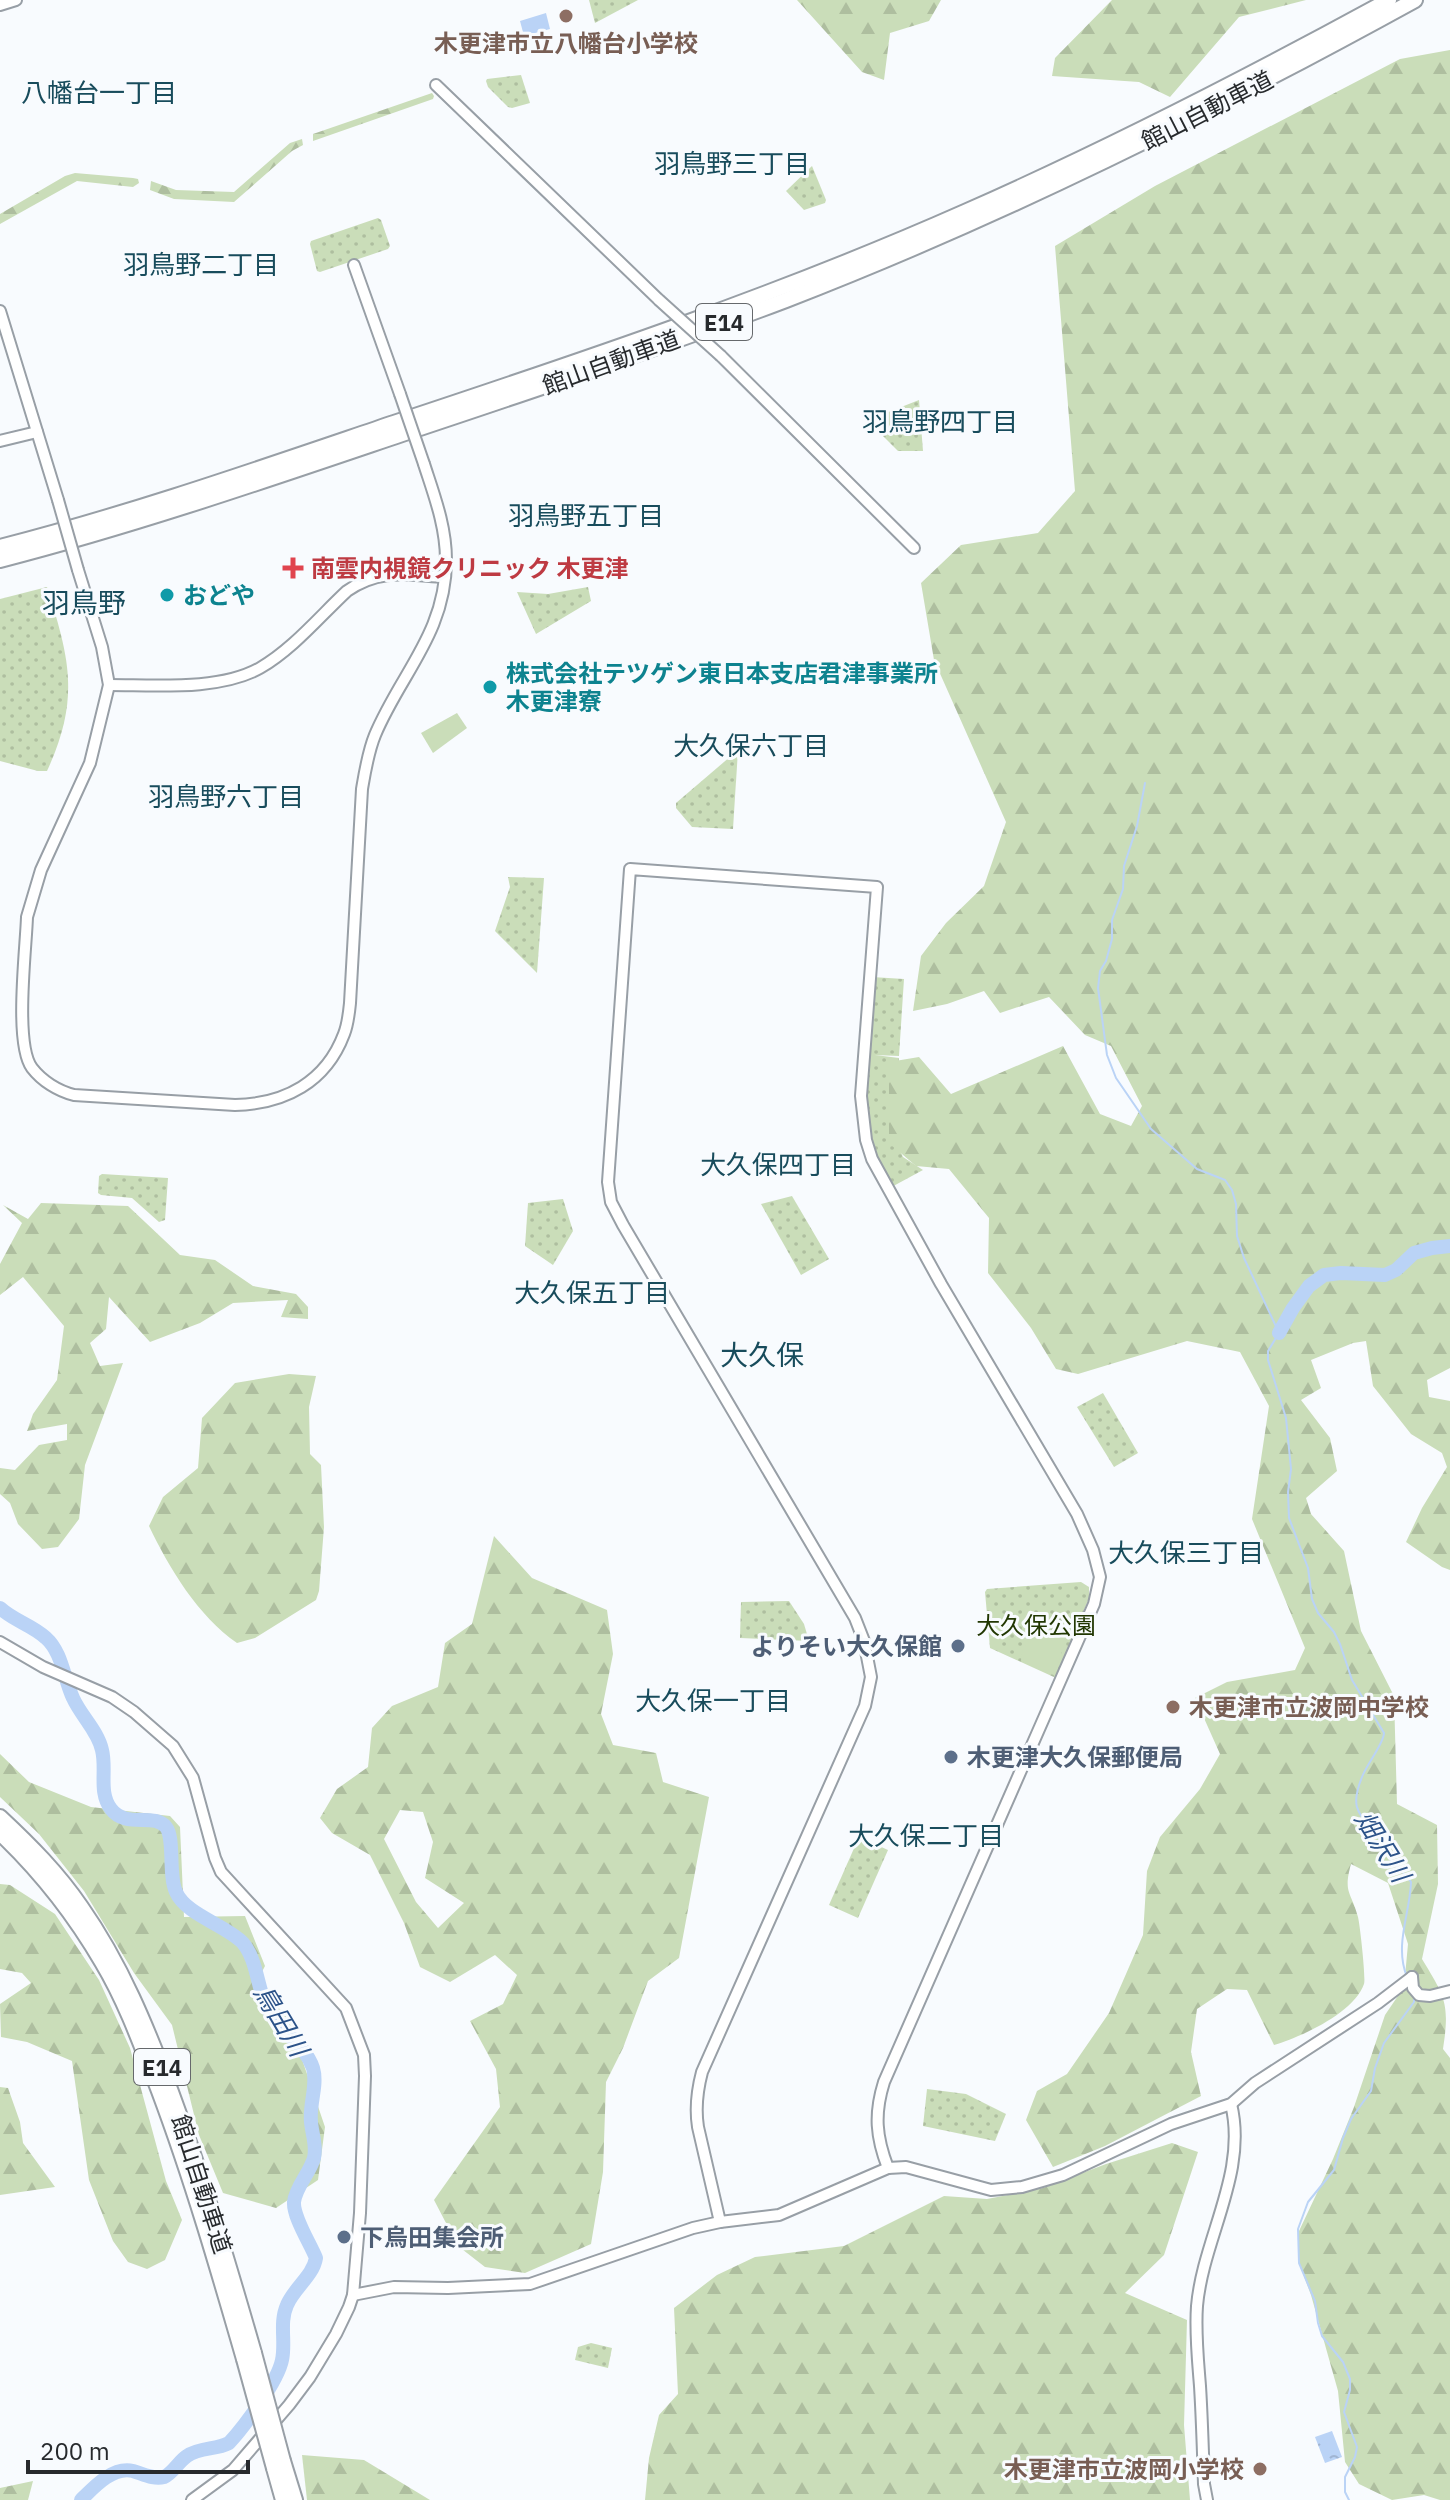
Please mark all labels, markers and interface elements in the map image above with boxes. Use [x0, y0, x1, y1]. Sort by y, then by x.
marker: 木更津市立八幡台小学校 [557, 7, 575, 25]
place label: 木更津市立八幡台小学校 [434, 27, 698, 59]
street label: 館山自動車道 [1136, 63, 1278, 157]
district label: 八幡台一丁目 [21, 75, 177, 109]
district label: 羽鳥野三丁目 [654, 146, 810, 180]
district label: 羽鳥野二丁目 [123, 247, 279, 281]
road number: E14 [696, 304, 752, 340]
street label: 館山自動車道 [538, 322, 684, 402]
district label: 羽鳥野四丁目 [862, 404, 1018, 438]
district label: 羽鳥野五丁目 [508, 498, 664, 532]
place label: 南雲内視鏡クリニック 木更津 [311, 552, 629, 584]
marker: 南雲内視鏡クリニック 木更津 [282, 557, 304, 579]
place label: おどや [183, 579, 255, 611]
district label: 羽鳥野 [42, 584, 126, 621]
marker: おどや [158, 586, 176, 604]
place label: 株式会社テツゲン東日本支店君津事業所 木更津寮 [506, 657, 938, 717]
marker: 株式会社テツゲン東日本支店君津事業所 木更津寮 [481, 678, 499, 696]
district label: 大久保六丁目 [673, 728, 829, 762]
district label: 羽鳥野六丁目 [148, 779, 304, 813]
district label: 大久保四丁目 [700, 1147, 856, 1181]
district label: 大久保五丁目 [514, 1275, 670, 1309]
district label: 大久保 [720, 1336, 804, 1373]
district label: 大久保三丁目 [1108, 1535, 1264, 1569]
park label: 大久保公園 [976, 1609, 1096, 1641]
place label: よりそい大久保館 [750, 1630, 942, 1662]
marker: よりそい大久保館 [949, 1637, 967, 1655]
district label: 大久保一丁目 [635, 1683, 791, 1717]
place label: 木更津市立波岡中学校 [1189, 1691, 1429, 1723]
marker: 木更津市立波岡中学校 [1164, 1698, 1182, 1716]
place label: 木更津大久保郵便局 [967, 1741, 1183, 1773]
marker: 木更津大久保郵便局 [942, 1748, 960, 1766]
water label: 畑沢川 [1348, 1804, 1420, 1891]
district label: 大久保二丁目 [848, 1818, 1004, 1852]
water label: 鳥田川 [247, 1978, 318, 2065]
road number: E14 [134, 2049, 190, 2085]
street label: 館山自動車道 [165, 2111, 239, 2257]
place label: 下烏田集会所 [360, 2221, 504, 2253]
marker: 下烏田集会所 [335, 2228, 353, 2246]
scale bar [28, 2424, 248, 2474]
text: 200 m [40, 2435, 110, 2467]
place label: 木更津市立波岡小学校 [1004, 2453, 1244, 2485]
marker: 木更津市立波岡小学校 [1251, 2460, 1269, 2478]

